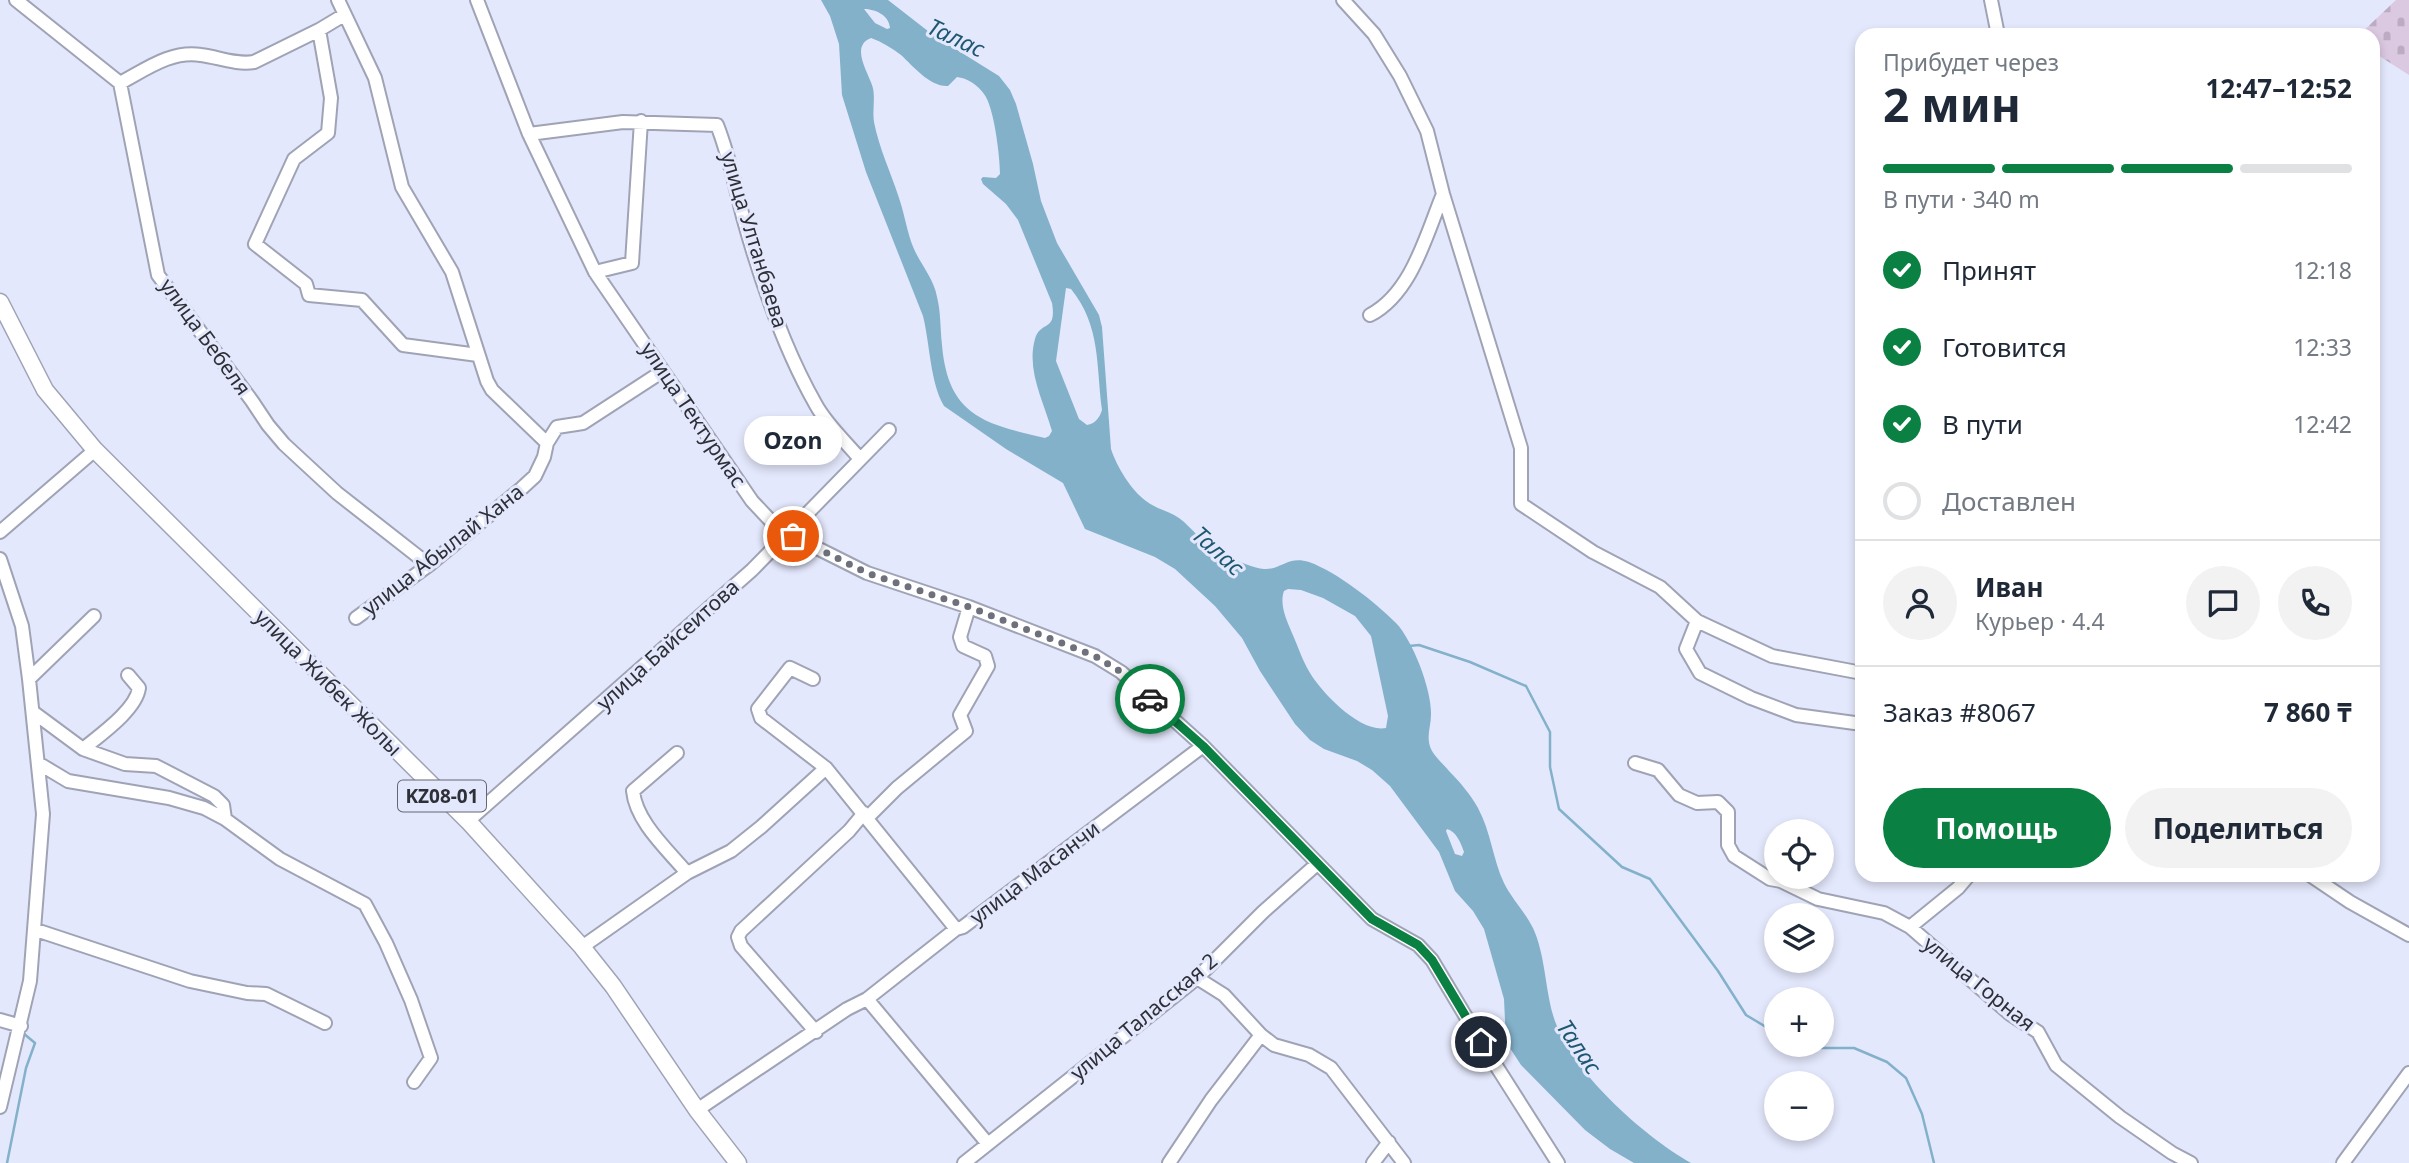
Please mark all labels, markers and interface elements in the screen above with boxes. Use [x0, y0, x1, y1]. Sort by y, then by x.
water label: Талас [922, 10, 991, 64]
text: Прибудет через [1883, 46, 2059, 78]
text: 12:47–12:52 [2205, 70, 2352, 106]
text: 2 мин [1883, 73, 2021, 135]
street label: улица Ултанбаева [715, 148, 795, 331]
text: В пути · 340 m [1883, 183, 2040, 215]
icon: check [1883, 251, 1921, 289]
text: Принят [1942, 252, 2036, 288]
text: 12:18 [2293, 254, 2352, 286]
street label: улица Бебеля [154, 272, 258, 400]
icon: check [1883, 328, 1921, 366]
text: Готовится [1942, 329, 2067, 365]
text: 12:33 [2293, 331, 2352, 363]
street label: улица Тектурмас [635, 336, 753, 493]
icon: check [1883, 405, 1921, 443]
text: В пути [1942, 406, 2023, 442]
text: 12:42 [2293, 408, 2352, 440]
callout: Ozon [744, 417, 842, 466]
text: Ozon [764, 424, 822, 456]
street label: улица Абылай Хана [356, 477, 529, 621]
text: Доставлен [1942, 483, 2076, 519]
pin [763, 506, 823, 566]
icon: bag [774, 517, 812, 555]
water label: Талас [1186, 518, 1252, 583]
button: person [1883, 566, 1957, 640]
button: chat [2186, 566, 2260, 640]
button: phone [2278, 566, 2352, 640]
text: Иван [1975, 569, 2044, 605]
street label: улица Байсеитова [590, 573, 745, 716]
street label: улица Жибек Жолы [249, 603, 408, 762]
text: Курьер · 4.4 [1975, 605, 2105, 637]
courier [1115, 664, 1185, 734]
icon: car [1131, 680, 1169, 718]
text: Заказ #8067 [1883, 694, 2036, 730]
text: 7 860 ₸ [2264, 694, 2352, 730]
road number: KZ08-01 [398, 780, 486, 811]
button: Помощь [1883, 788, 2111, 868]
button: Поделиться [2125, 788, 2352, 868]
street label: улица Масанчи [964, 814, 1105, 930]
map controls [1764, 819, 1834, 1141]
button: locate [1764, 819, 1834, 889]
button: layers [1764, 903, 1834, 973]
street label: улица Горная [1918, 929, 2042, 1037]
street label: улица Таласская 2 [1064, 946, 1223, 1086]
button: + [1764, 987, 1834, 1057]
pin [1451, 1012, 1511, 1072]
water label: Талас [1550, 1013, 1610, 1081]
icon: home [1462, 1023, 1500, 1061]
button: − [1764, 1071, 1834, 1141]

